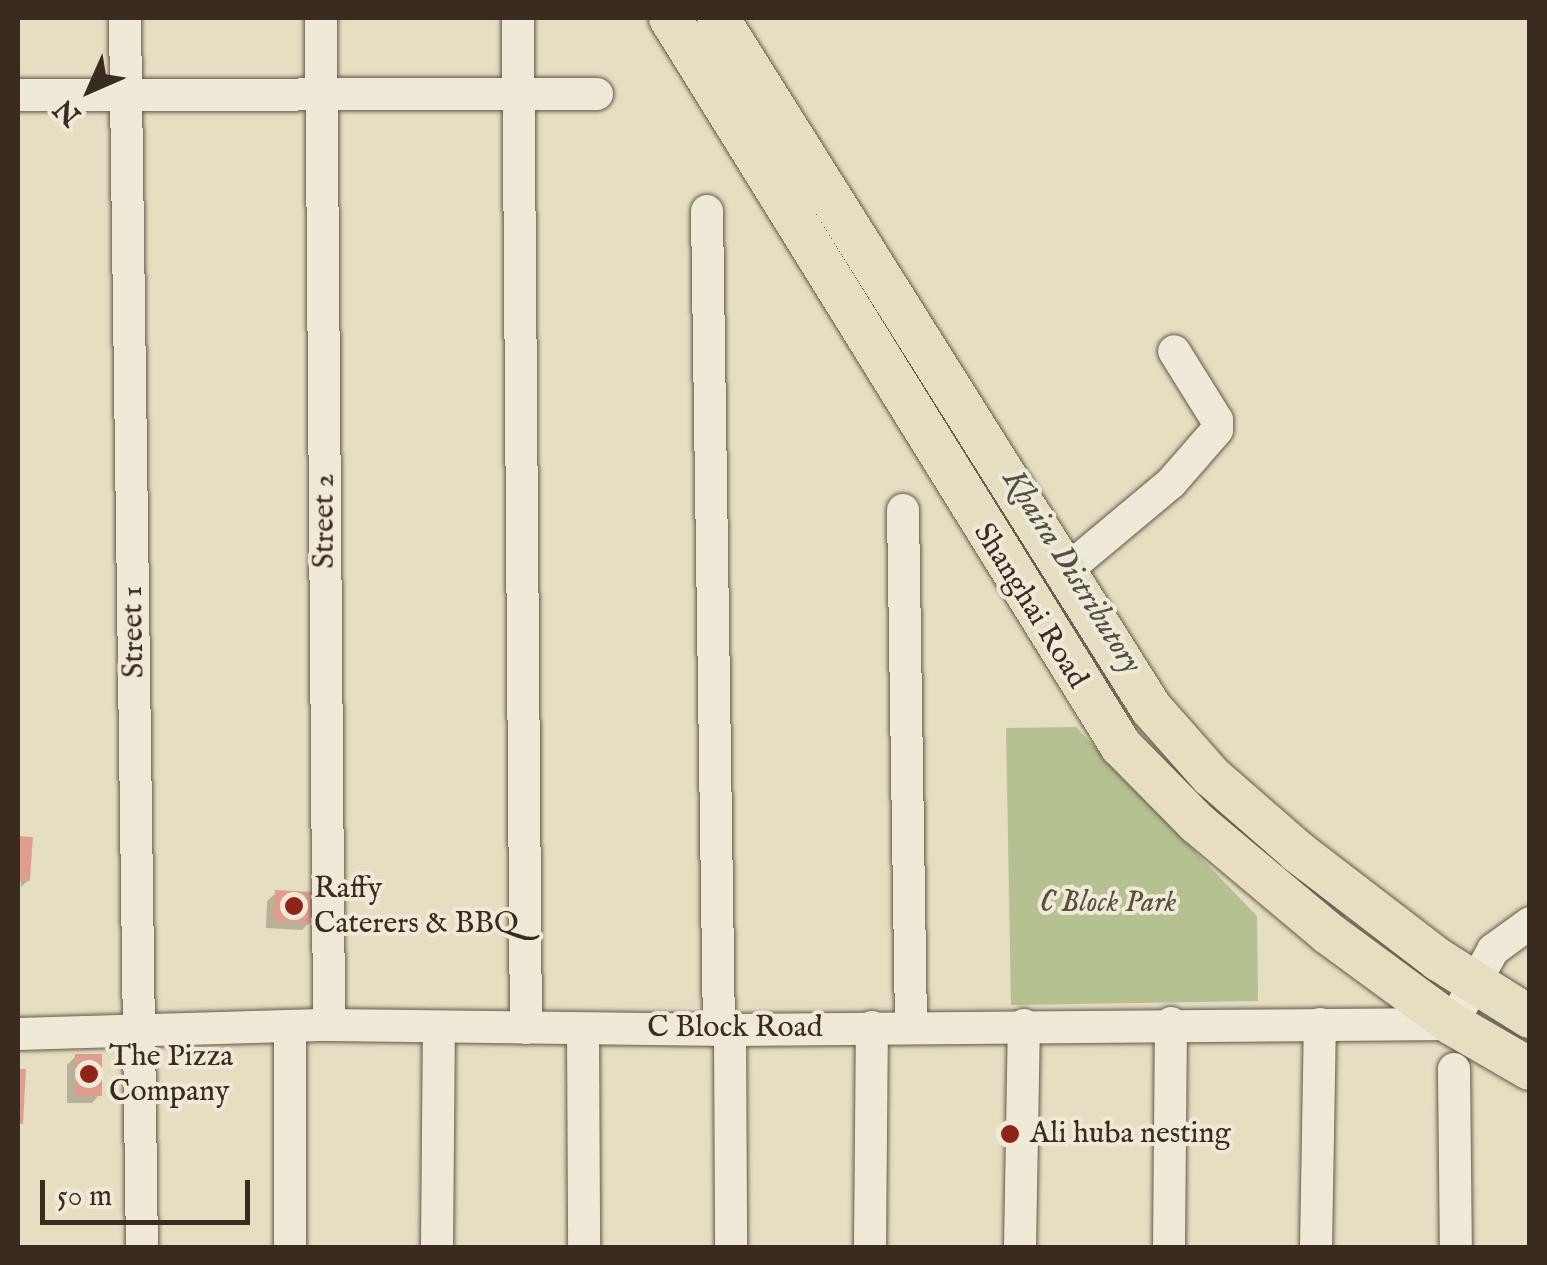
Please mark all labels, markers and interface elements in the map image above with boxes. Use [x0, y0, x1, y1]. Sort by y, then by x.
north arrow [40, 40, 140, 140]
text: N [47, 91, 89, 133]
water label: Khaira Distributory [993, 463, 1149, 681]
street label: Street 2 [307, 473, 343, 569]
street label: Shanghai Road [965, 517, 1095, 695]
street label: Street 1 [115, 586, 153, 678]
place label: Raffy Caterers & BBQ [314, 871, 518, 942]
park label: C Block Park [1039, 885, 1177, 921]
marker: Raffy Caterers & BBQ [283, 895, 305, 917]
street label: C Block Road [647, 1010, 823, 1046]
place label: The Pizza Company [109, 1039, 233, 1110]
marker: The Pizza Company [78, 1063, 100, 1085]
place label: Ali huba nesting [1030, 1116, 1231, 1152]
marker: Ali huba nesting [999, 1123, 1021, 1145]
scale bar [45, 1160, 255, 1222]
text: 50 m [57, 1178, 112, 1216]

